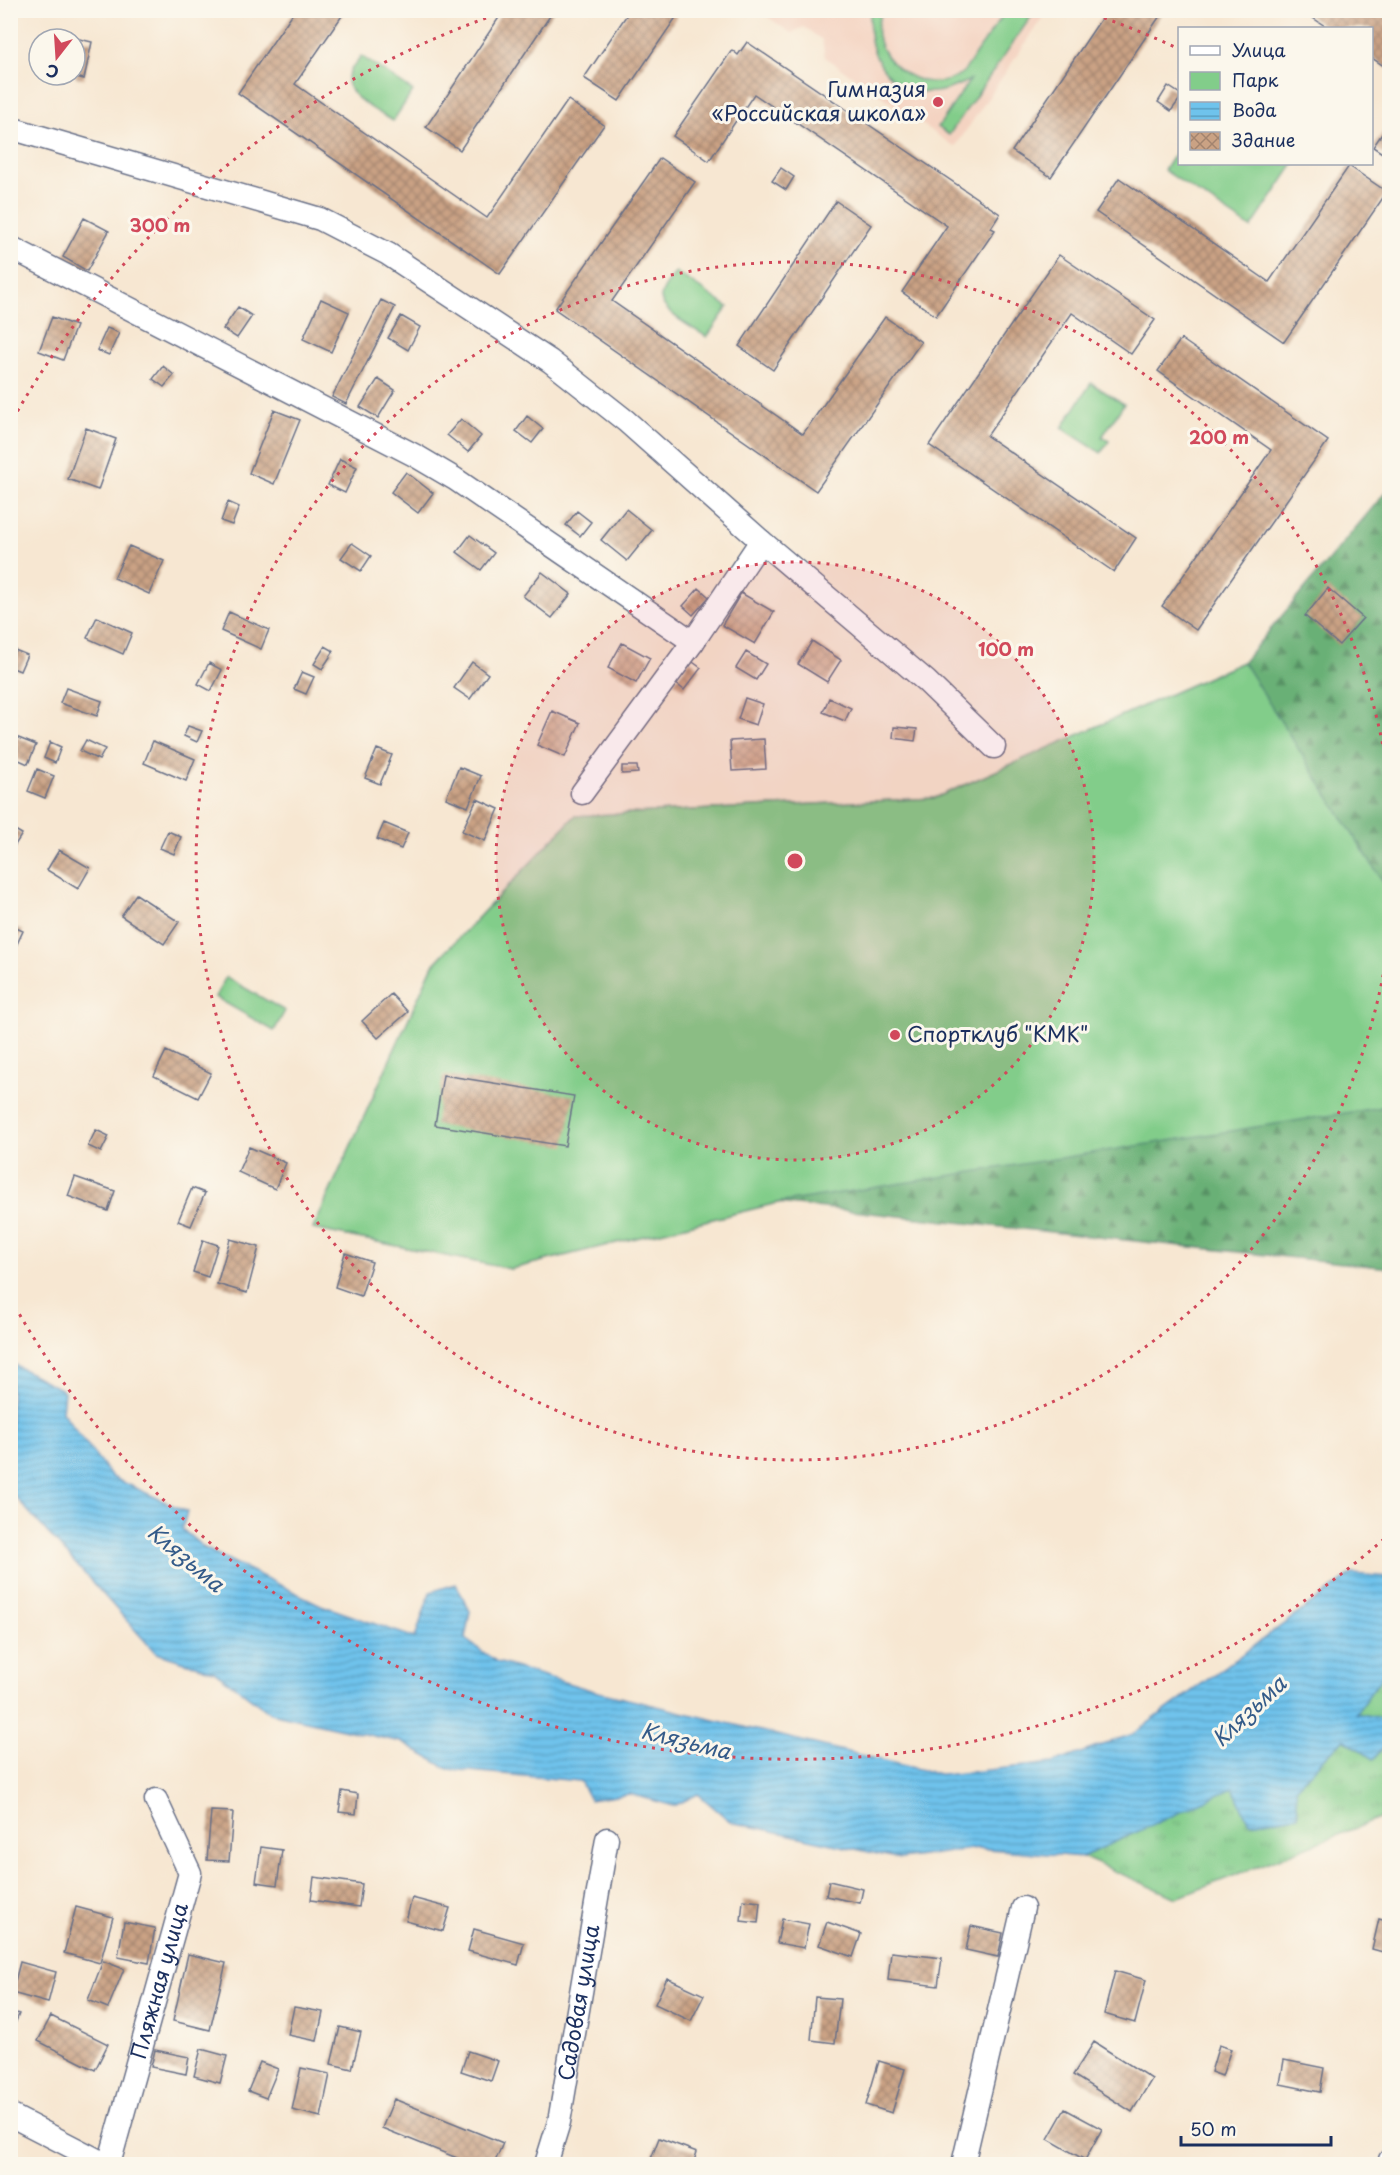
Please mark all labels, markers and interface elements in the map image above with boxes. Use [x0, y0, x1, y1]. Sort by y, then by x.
north arrow [27, 27, 87, 87]
legend [1178, 27, 1373, 165]
text: Улица [1232, 36, 1286, 63]
text: С [43, 59, 62, 86]
text: Парк [1232, 66, 1279, 93]
place label: Гимназия «Российская школа» [711, 72, 926, 128]
marker: Гимназия «Российская школа» [931, 95, 945, 109]
text: Вода [1232, 96, 1277, 123]
text: Здание [1232, 126, 1295, 153]
text: 300 m [130, 211, 190, 238]
text: 200 m [1189, 423, 1249, 450]
text: 100 m [978, 635, 1034, 662]
centre of rings [785, 851, 805, 871]
place label: Спортклуб "КМК" [907, 1017, 1088, 1049]
marker: Спортклуб "КМК" [888, 1028, 902, 1042]
water label: Клязьма [141, 1515, 233, 1599]
water label: Клязьма [1203, 1666, 1293, 1753]
water label: Клязьма [638, 1713, 735, 1767]
street label: Пляжная улица [121, 1898, 195, 2062]
street label: Садовая улица [548, 1921, 606, 2083]
scale bar [1181, 2109, 1331, 2147]
text: 50 m [1190, 2115, 1237, 2142]

